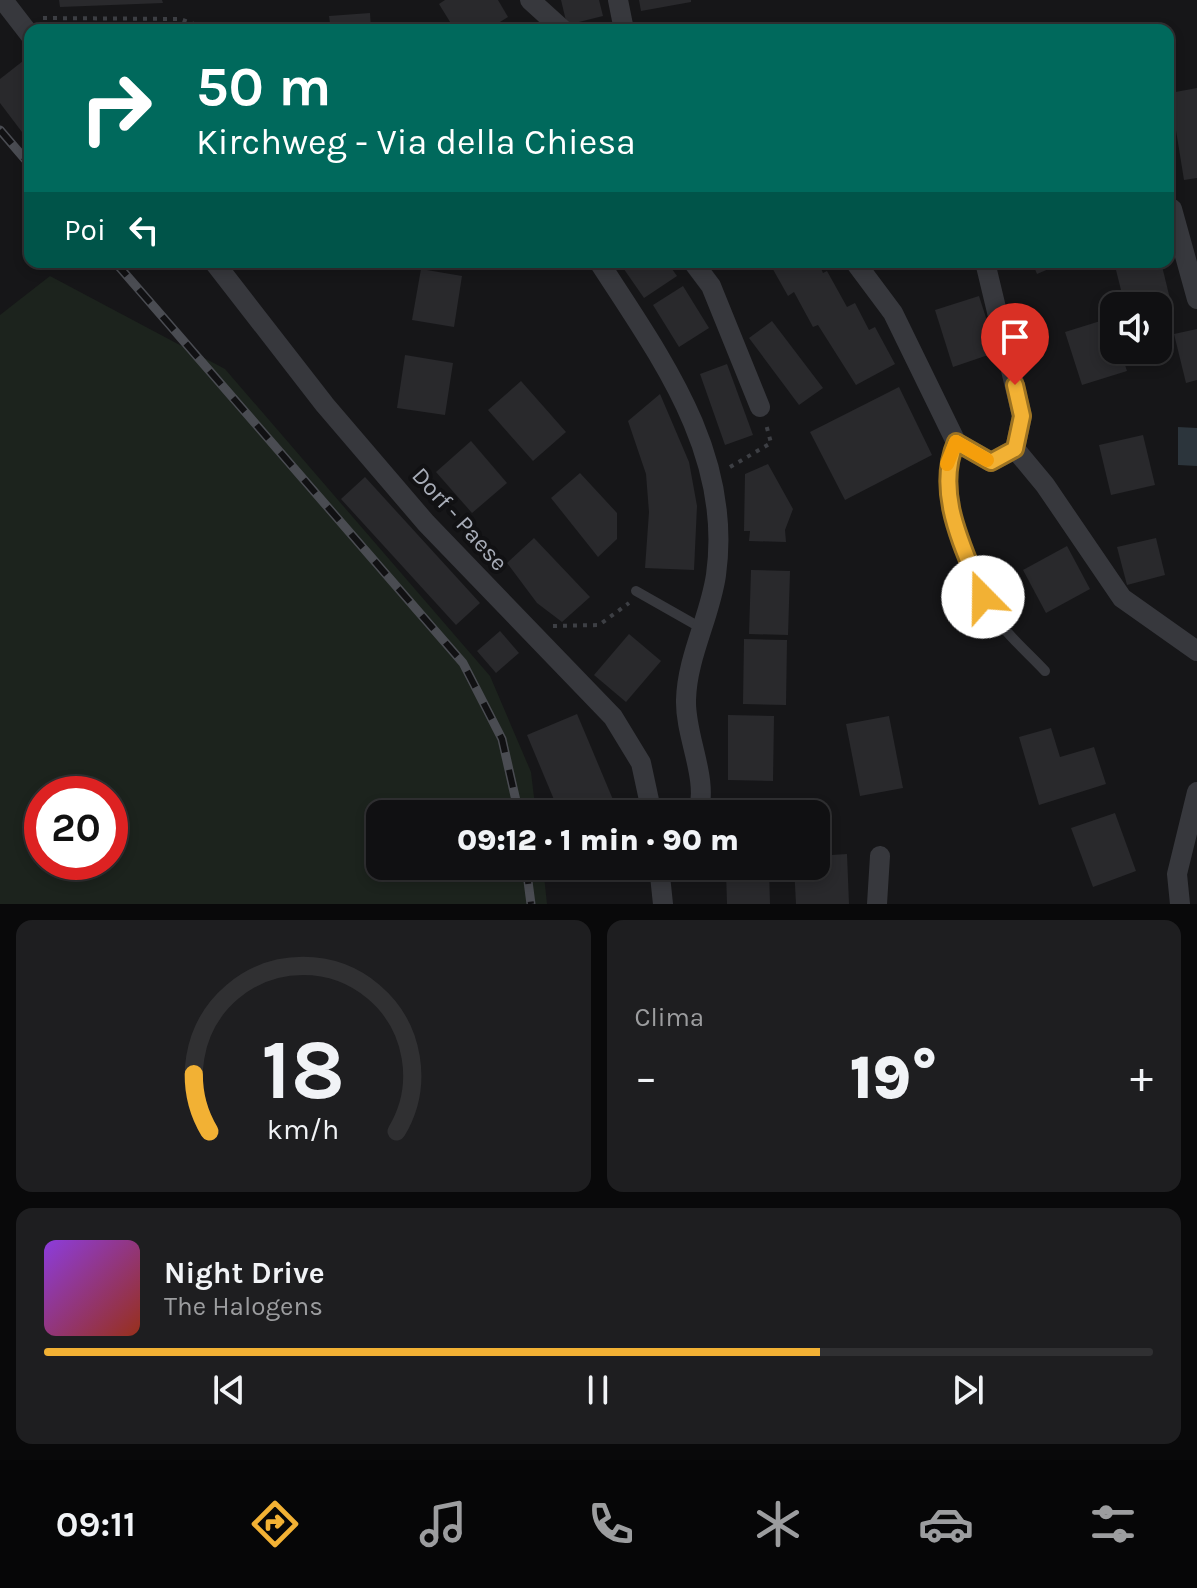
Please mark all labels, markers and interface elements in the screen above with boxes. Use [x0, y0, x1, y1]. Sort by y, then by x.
text: 50 m [196, 54, 331, 119]
icon: right [64, 56, 168, 160]
text: Kirchweg - Via della Chiesa [196, 121, 636, 163]
icon: left [122, 208, 166, 252]
text: Poi [64, 212, 106, 248]
map controls [1100, 292, 1172, 364]
button: sound [1100, 292, 1172, 364]
pin [981, 303, 1049, 385]
icon: arrive [993, 315, 1037, 359]
street label: Dorf - Paese [406, 462, 514, 576]
position arrow [941, 555, 1025, 639]
speed limit sign: 20 [24, 776, 128, 880]
text: 09:12 · 1 min · 90 m [457, 822, 739, 858]
text: Clima [635, 1002, 704, 1033]
text: 18 [262, 1022, 345, 1119]
text: 19° [850, 1043, 938, 1113]
text: − [635, 1052, 658, 1103]
text: + [1130, 1052, 1153, 1103]
text: km/h [267, 1113, 339, 1146]
text: Night Drive [164, 1255, 325, 1291]
text: The Halogens [164, 1291, 323, 1322]
icon: previous [207, 1368, 251, 1412]
icon: pause [576, 1368, 620, 1412]
icon: next [946, 1368, 990, 1412]
icon: directions [247, 1496, 303, 1552]
icon: music [415, 1496, 471, 1552]
icon: phone [583, 1496, 639, 1552]
icon: climate [750, 1496, 806, 1552]
icon: car [918, 1496, 974, 1552]
icon: filters [1085, 1496, 1141, 1552]
text: 09:11 [56, 1503, 136, 1545]

